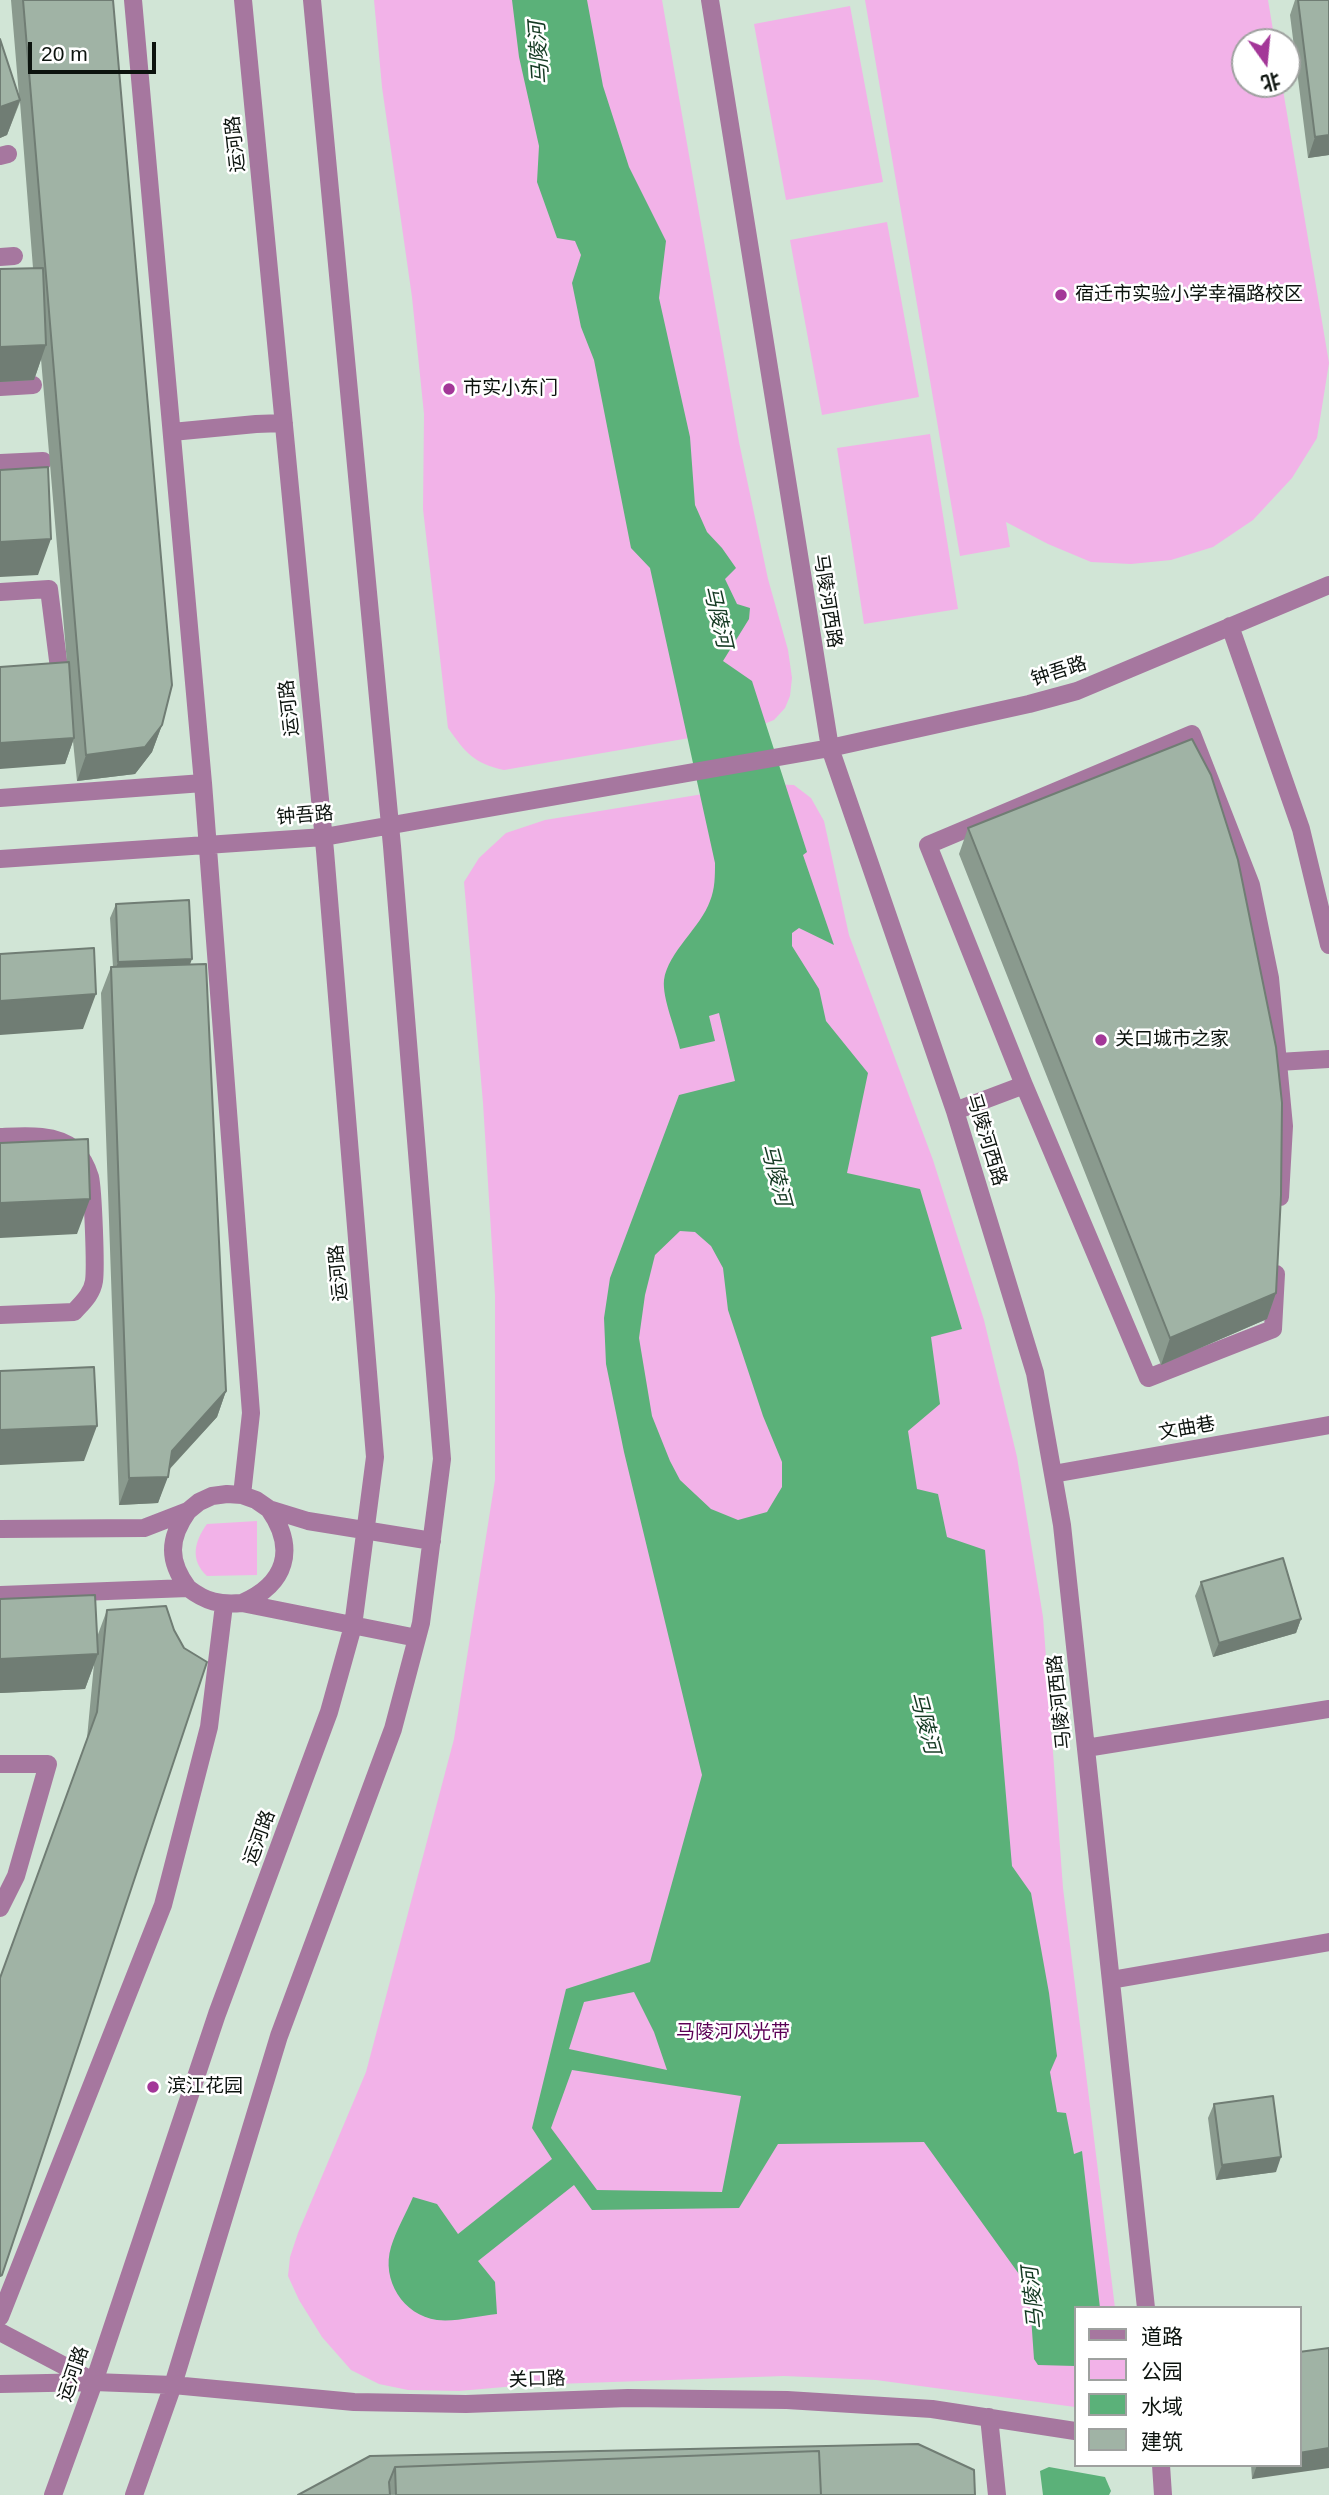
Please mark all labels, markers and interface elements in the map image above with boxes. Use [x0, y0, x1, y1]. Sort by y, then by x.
water label: 马陵河 [525, 21, 555, 85]
scale bar [32, 28, 159, 72]
north arrow [1231, 28, 1301, 98]
text: 20 m [41, 42, 88, 65]
text: 北 [1259, 69, 1283, 94]
street label: 运河路 [222, 114, 250, 174]
place label: 宿迁市实验小学幸福路校区 [1075, 284, 1303, 306]
marker: 宿迁市实验小学幸福路校区 [1053, 287, 1069, 303]
place label: 市实小东门 [463, 378, 558, 400]
marker: 市实小东门 [441, 381, 457, 397]
street label: 马陵河西路 [808, 552, 846, 650]
water label: 马陵河 [698, 583, 736, 651]
street label: 钟吾路 [1028, 652, 1090, 692]
street label: 运河路 [276, 678, 304, 738]
street label: 钟吾路 [276, 802, 334, 830]
place label: 关口城市之家 [1115, 1029, 1229, 1051]
marker: 关口城市之家 [1093, 1032, 1109, 1048]
street label: 马陵河西路 [961, 1091, 1011, 1189]
water label: 马陵河 [755, 1141, 795, 1209]
street label: 运河路 [325, 1244, 353, 1302]
street label: 文曲巷 [1157, 1413, 1217, 1445]
street label: 马陵河西路 [1044, 1654, 1076, 1750]
water label: 马陵河 [904, 1689, 944, 1757]
street label: 运河路 [240, 1807, 280, 1869]
park label: 马陵河风光带 [676, 2022, 790, 2044]
place label: 滨江花园 [167, 2076, 243, 2098]
marker: 滨江花园 [145, 2079, 161, 2095]
water label: 马陵河 [1018, 2265, 1050, 2331]
legend [1074, 2306, 1301, 2467]
text: 道路 [1141, 2325, 1183, 2348]
street label: 运河路 [54, 2343, 94, 2405]
text: 公园 [1141, 2360, 1183, 2383]
street label: 关口路 [508, 2368, 566, 2392]
text: 水域 [1141, 2395, 1183, 2418]
text: 建筑 [1141, 2430, 1183, 2453]

